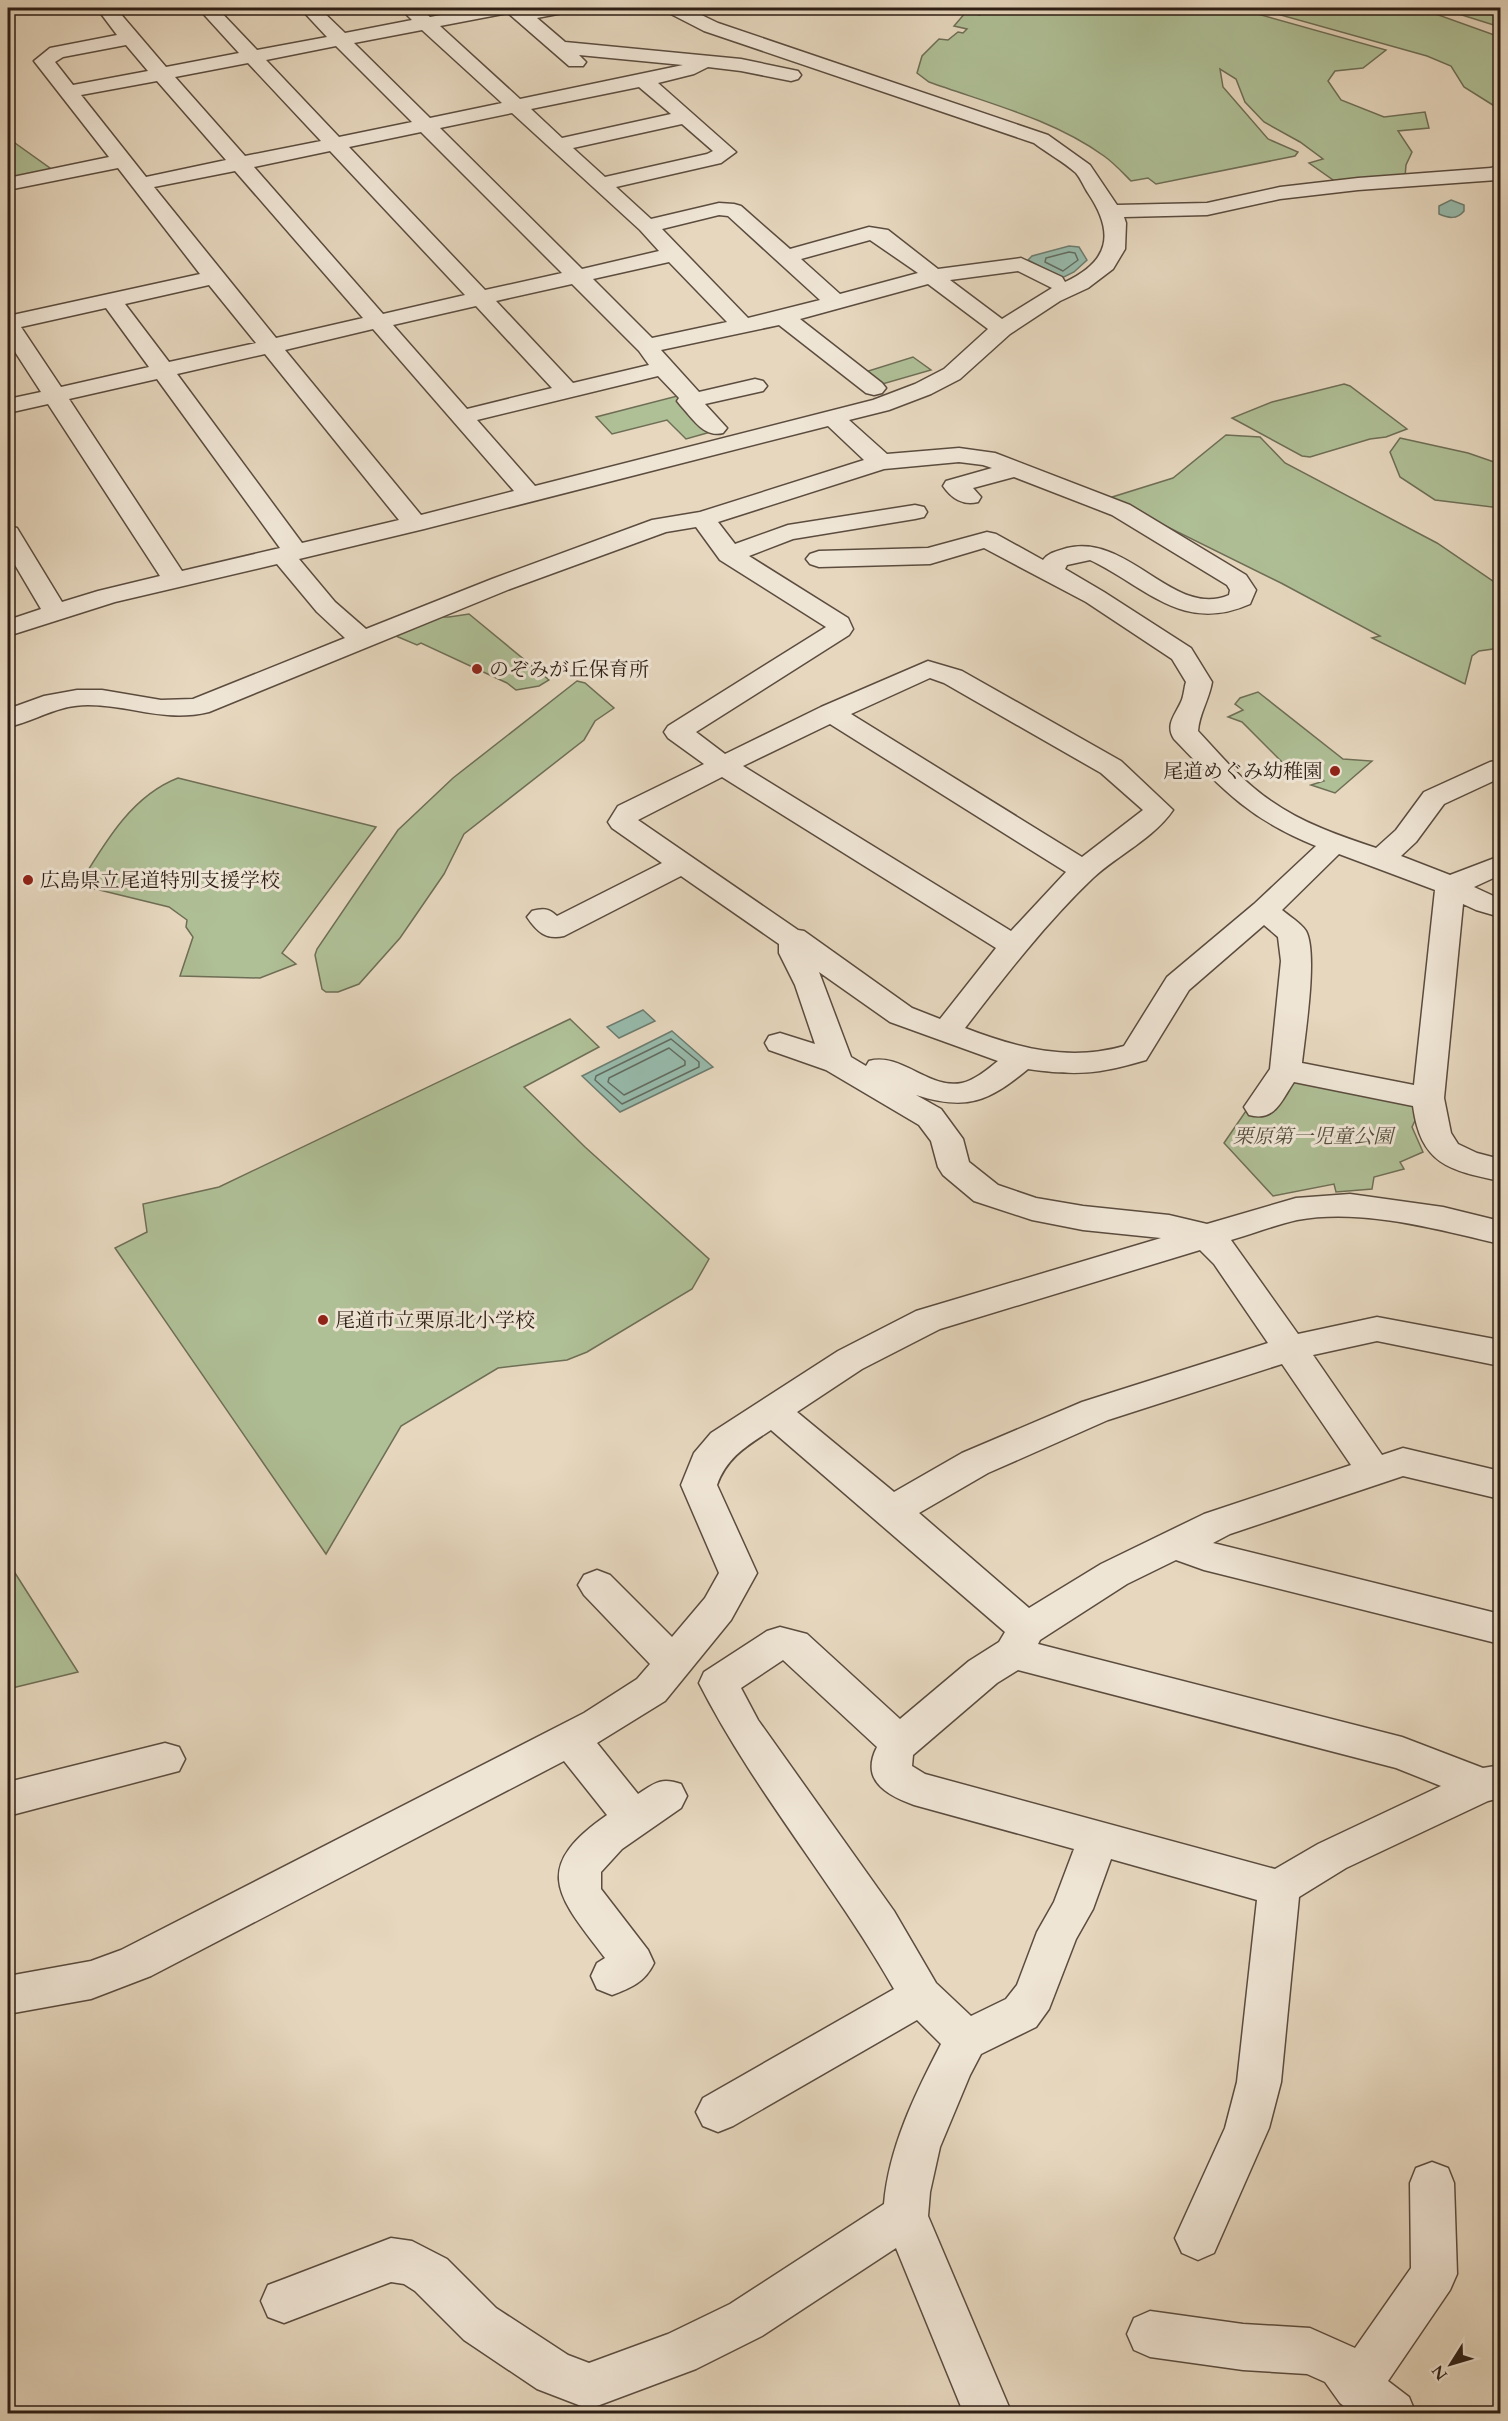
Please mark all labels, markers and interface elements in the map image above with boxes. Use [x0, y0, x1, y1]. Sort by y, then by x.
place label: のぞみが丘保育所 [489, 656, 649, 683]
marker: のぞみが丘保育所 [470, 662, 484, 676]
place label: 尾道めぐみ幼稚園 [1163, 758, 1323, 785]
marker: 尾道めぐみ幼稚園 [1328, 764, 1342, 778]
place label: 広島県立尾道特別支援学校 [40, 867, 280, 894]
marker: 広島県立尾道特別支援学校 [21, 873, 35, 887]
park label: 栗原第一児童公園 [1233, 1123, 1396, 1150]
place label: 尾道市立栗原北小学校 [335, 1307, 535, 1334]
marker: 尾道市立栗原北小学校 [316, 1313, 330, 1327]
north arrow [1421, 2334, 1481, 2394]
text: N [1427, 2360, 1453, 2385]

